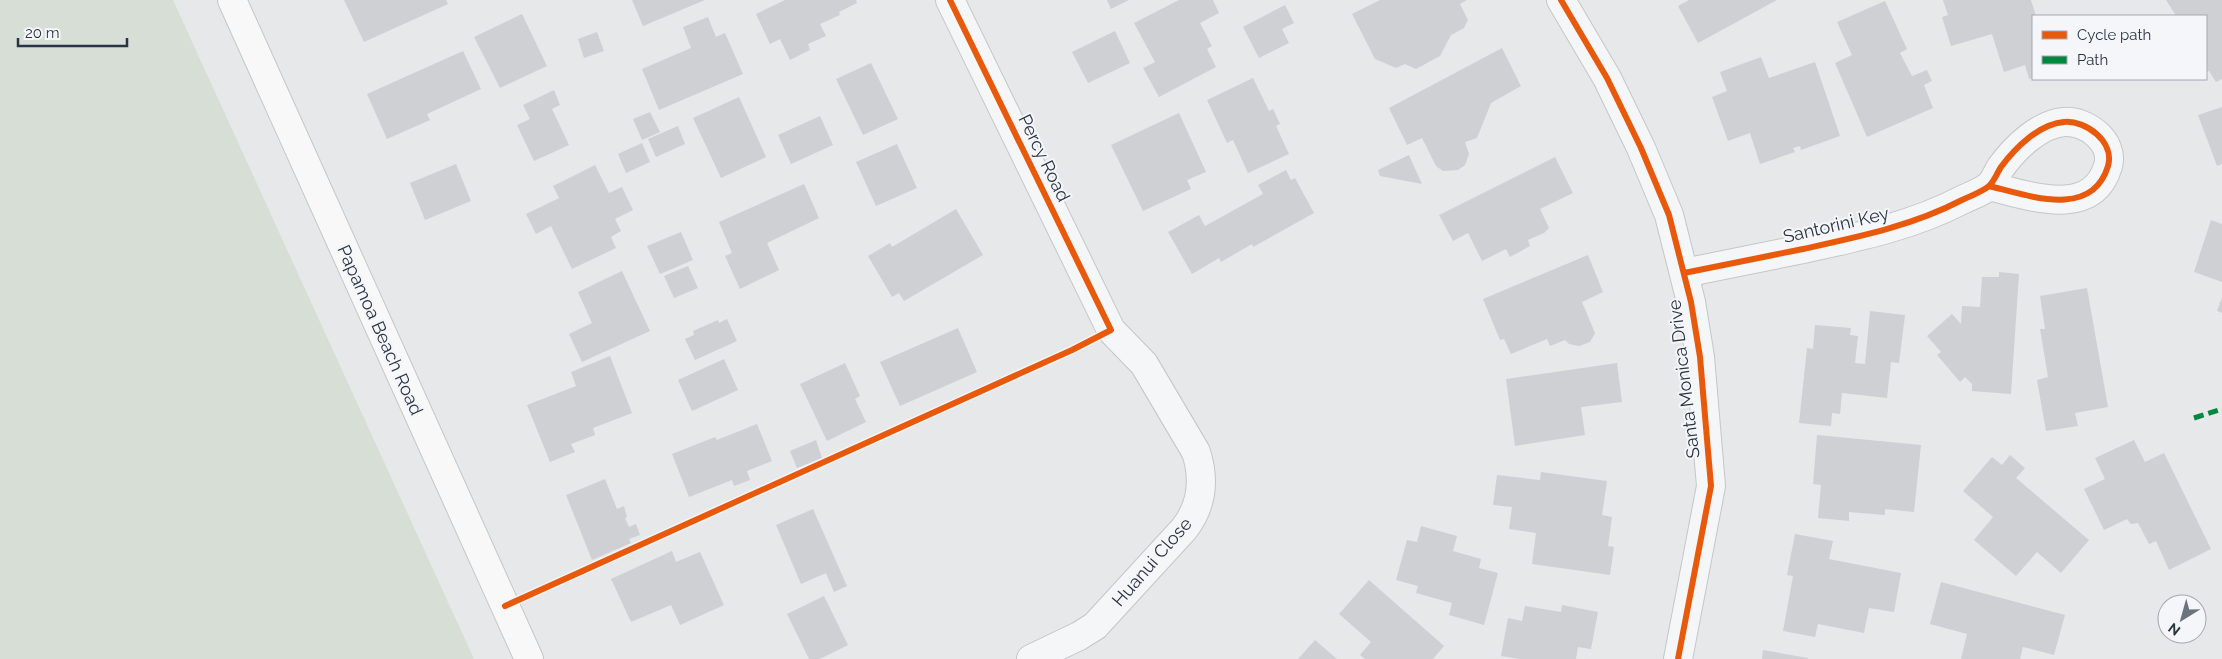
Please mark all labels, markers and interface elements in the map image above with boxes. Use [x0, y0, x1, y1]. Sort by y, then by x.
scale bar [18, 15, 126, 47]
legend [2032, 15, 2207, 80]
text: 20 m [25, 24, 60, 42]
text: Cycle path [2077, 26, 2151, 44]
text: Path [2077, 51, 2108, 69]
street label: Percy Road [1014, 111, 1075, 205]
street label: Santorini Key [1781, 202, 1891, 247]
street label: Papamoa Beach Road [333, 241, 427, 418]
street label: Santa Monica Drive [1663, 298, 1704, 460]
street label: Huanui Close [1107, 513, 1196, 610]
north arrow [2157, 594, 2207, 644]
text: N [2165, 620, 2183, 639]

